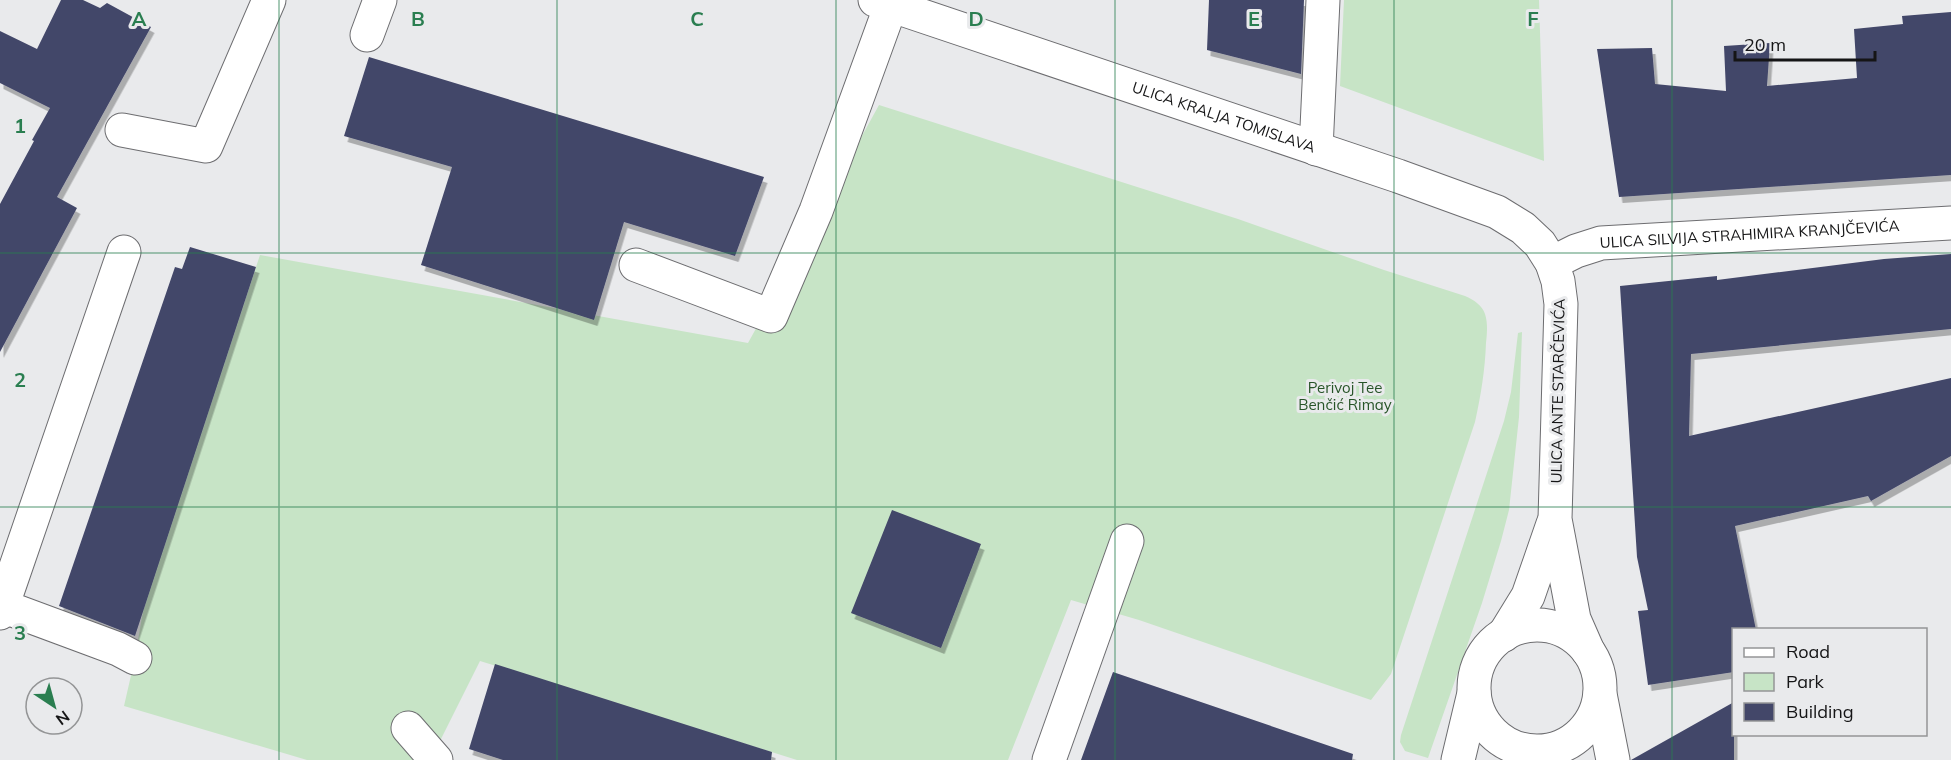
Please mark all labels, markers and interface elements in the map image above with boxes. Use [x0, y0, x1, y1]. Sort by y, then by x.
text: A [132, 6, 147, 31]
text: B [411, 6, 425, 31]
text: C [690, 6, 704, 31]
text: D [968, 6, 984, 31]
text: E [1248, 6, 1260, 31]
text: F [1527, 6, 1539, 31]
scale bar [1735, 24, 1874, 62]
text: 20 m [1744, 33, 1786, 56]
street label: ULICA KRALJA TOMISLAVA [1130, 77, 1318, 157]
text: 1 [14, 113, 26, 138]
street label: ULICA SILVIJA STRAHIMIRA KRANJČEVIĆA [1599, 216, 1900, 252]
street label: ULICA ANTE STARČEVIĆA [1546, 298, 1569, 483]
text: 2 [14, 367, 26, 392]
park label: Perivoj Tee Benčić Rimay [1298, 378, 1392, 414]
text: 3 [14, 620, 26, 645]
legend [1732, 628, 1927, 736]
text: Road [1786, 640, 1830, 663]
text: Park [1786, 670, 1825, 693]
north arrow [24, 676, 84, 736]
text: Building [1786, 700, 1854, 723]
text: N [52, 706, 74, 730]

